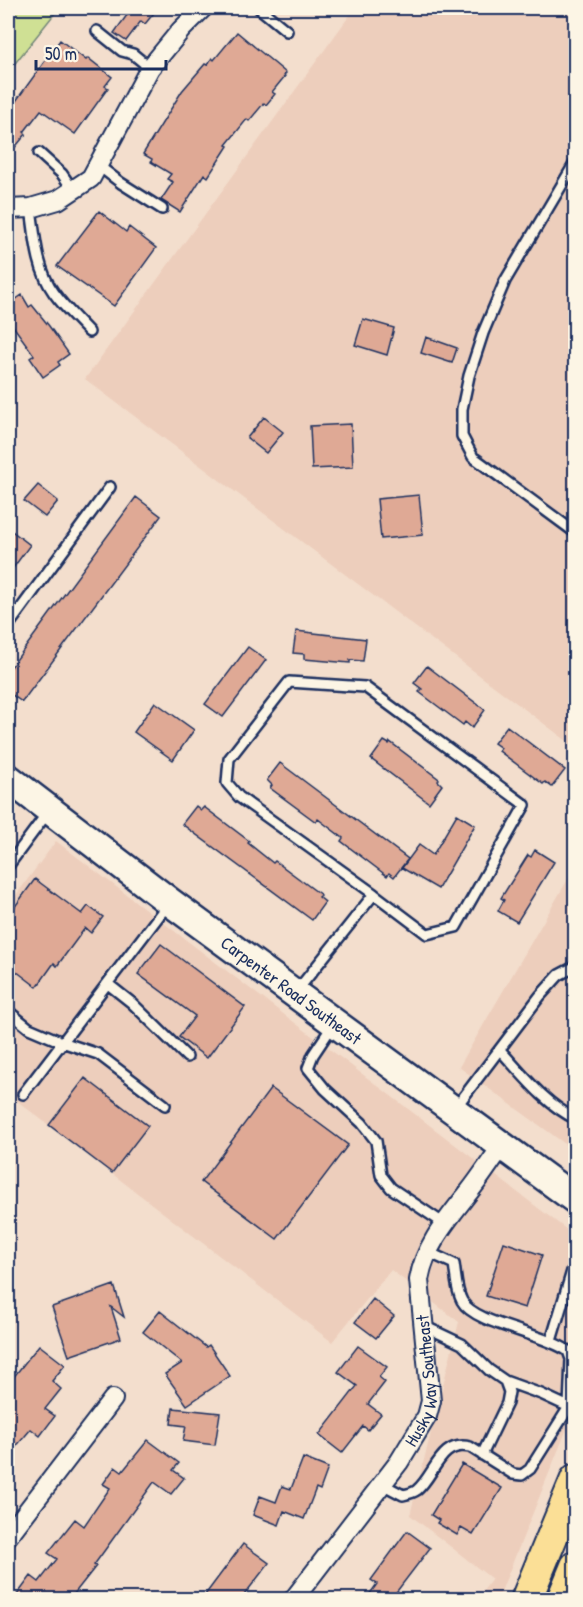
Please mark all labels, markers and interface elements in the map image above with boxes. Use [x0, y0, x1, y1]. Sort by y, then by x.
scale bar [36, 33, 166, 71]
text: 50 m [45, 41, 77, 66]
street label: Carpenter Road Southeast [216, 930, 367, 1051]
street label: Husky Way Southeast [398, 1313, 444, 1451]

